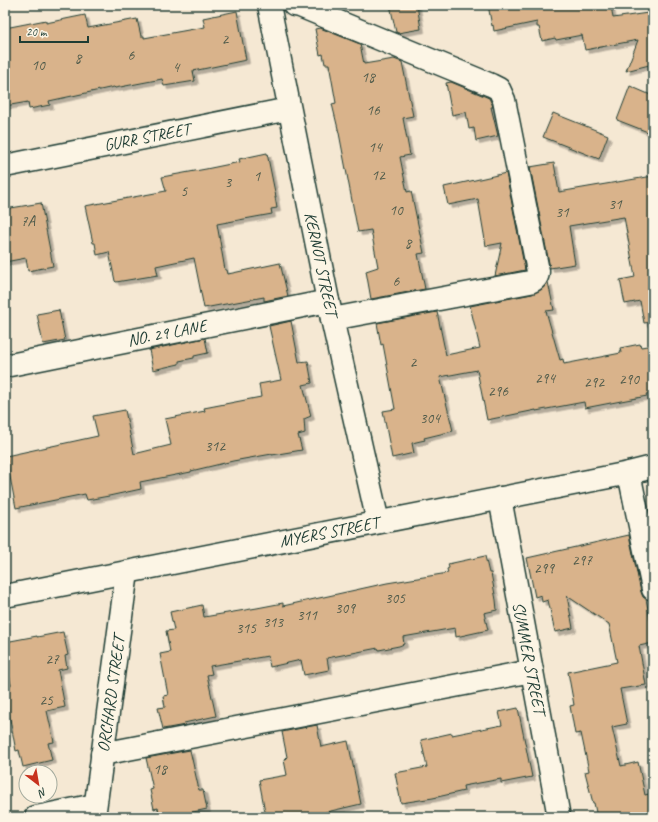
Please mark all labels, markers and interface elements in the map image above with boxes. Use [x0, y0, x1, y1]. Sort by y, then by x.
scale bar [20, 18, 88, 44]
text: 20 m [26, 24, 48, 40]
house number: 2 [222, 30, 230, 49]
house number: 6 [128, 46, 136, 65]
house number: 8 [75, 49, 83, 68]
house number: 10 [31, 56, 46, 75]
house number: 4 [173, 58, 181, 77]
house number: 18 [361, 68, 376, 87]
house number: 16 [366, 101, 381, 120]
street label: GURR STREET [102, 118, 195, 156]
house number: 14 [368, 138, 383, 157]
house number: 12 [371, 166, 386, 185]
house number: 1 [254, 167, 262, 186]
house number: 3 [225, 173, 233, 192]
house number: 5 [181, 182, 189, 201]
house number: 31 [608, 195, 623, 214]
house number: 10 [389, 201, 404, 220]
house number: 31 [555, 203, 570, 222]
street label: KERNOT STREET [300, 210, 343, 322]
house number: 7A [21, 212, 37, 231]
house number: 8 [405, 234, 413, 253]
house number: 6 [393, 272, 401, 291]
street label: NO. 29 LANE [126, 315, 211, 351]
house number: 2 [410, 353, 418, 372]
house number: 294 [535, 369, 556, 388]
house number: 290 [619, 370, 640, 389]
house number: 292 [584, 373, 605, 392]
house number: 296 [488, 382, 509, 401]
house number: 304 [420, 409, 441, 428]
house number: 312 [205, 437, 226, 456]
street label: MYERS STREET [278, 511, 384, 552]
house number: 297 [572, 551, 593, 570]
house number: 299 [534, 559, 555, 578]
house number: 305 [385, 589, 406, 608]
house number: 309 [335, 599, 356, 618]
street label: SUMMER STREET [508, 600, 551, 720]
house number: 311 [297, 606, 318, 625]
house number: 313 [263, 613, 284, 632]
house number: 315 [236, 619, 257, 638]
street label: ORCHARD STREET [92, 630, 130, 753]
house number: 27 [45, 650, 60, 669]
house number: 25 [39, 691, 54, 710]
house number: 18 [153, 760, 168, 779]
north arrow [18, 764, 58, 804]
text: N [35, 785, 50, 801]

